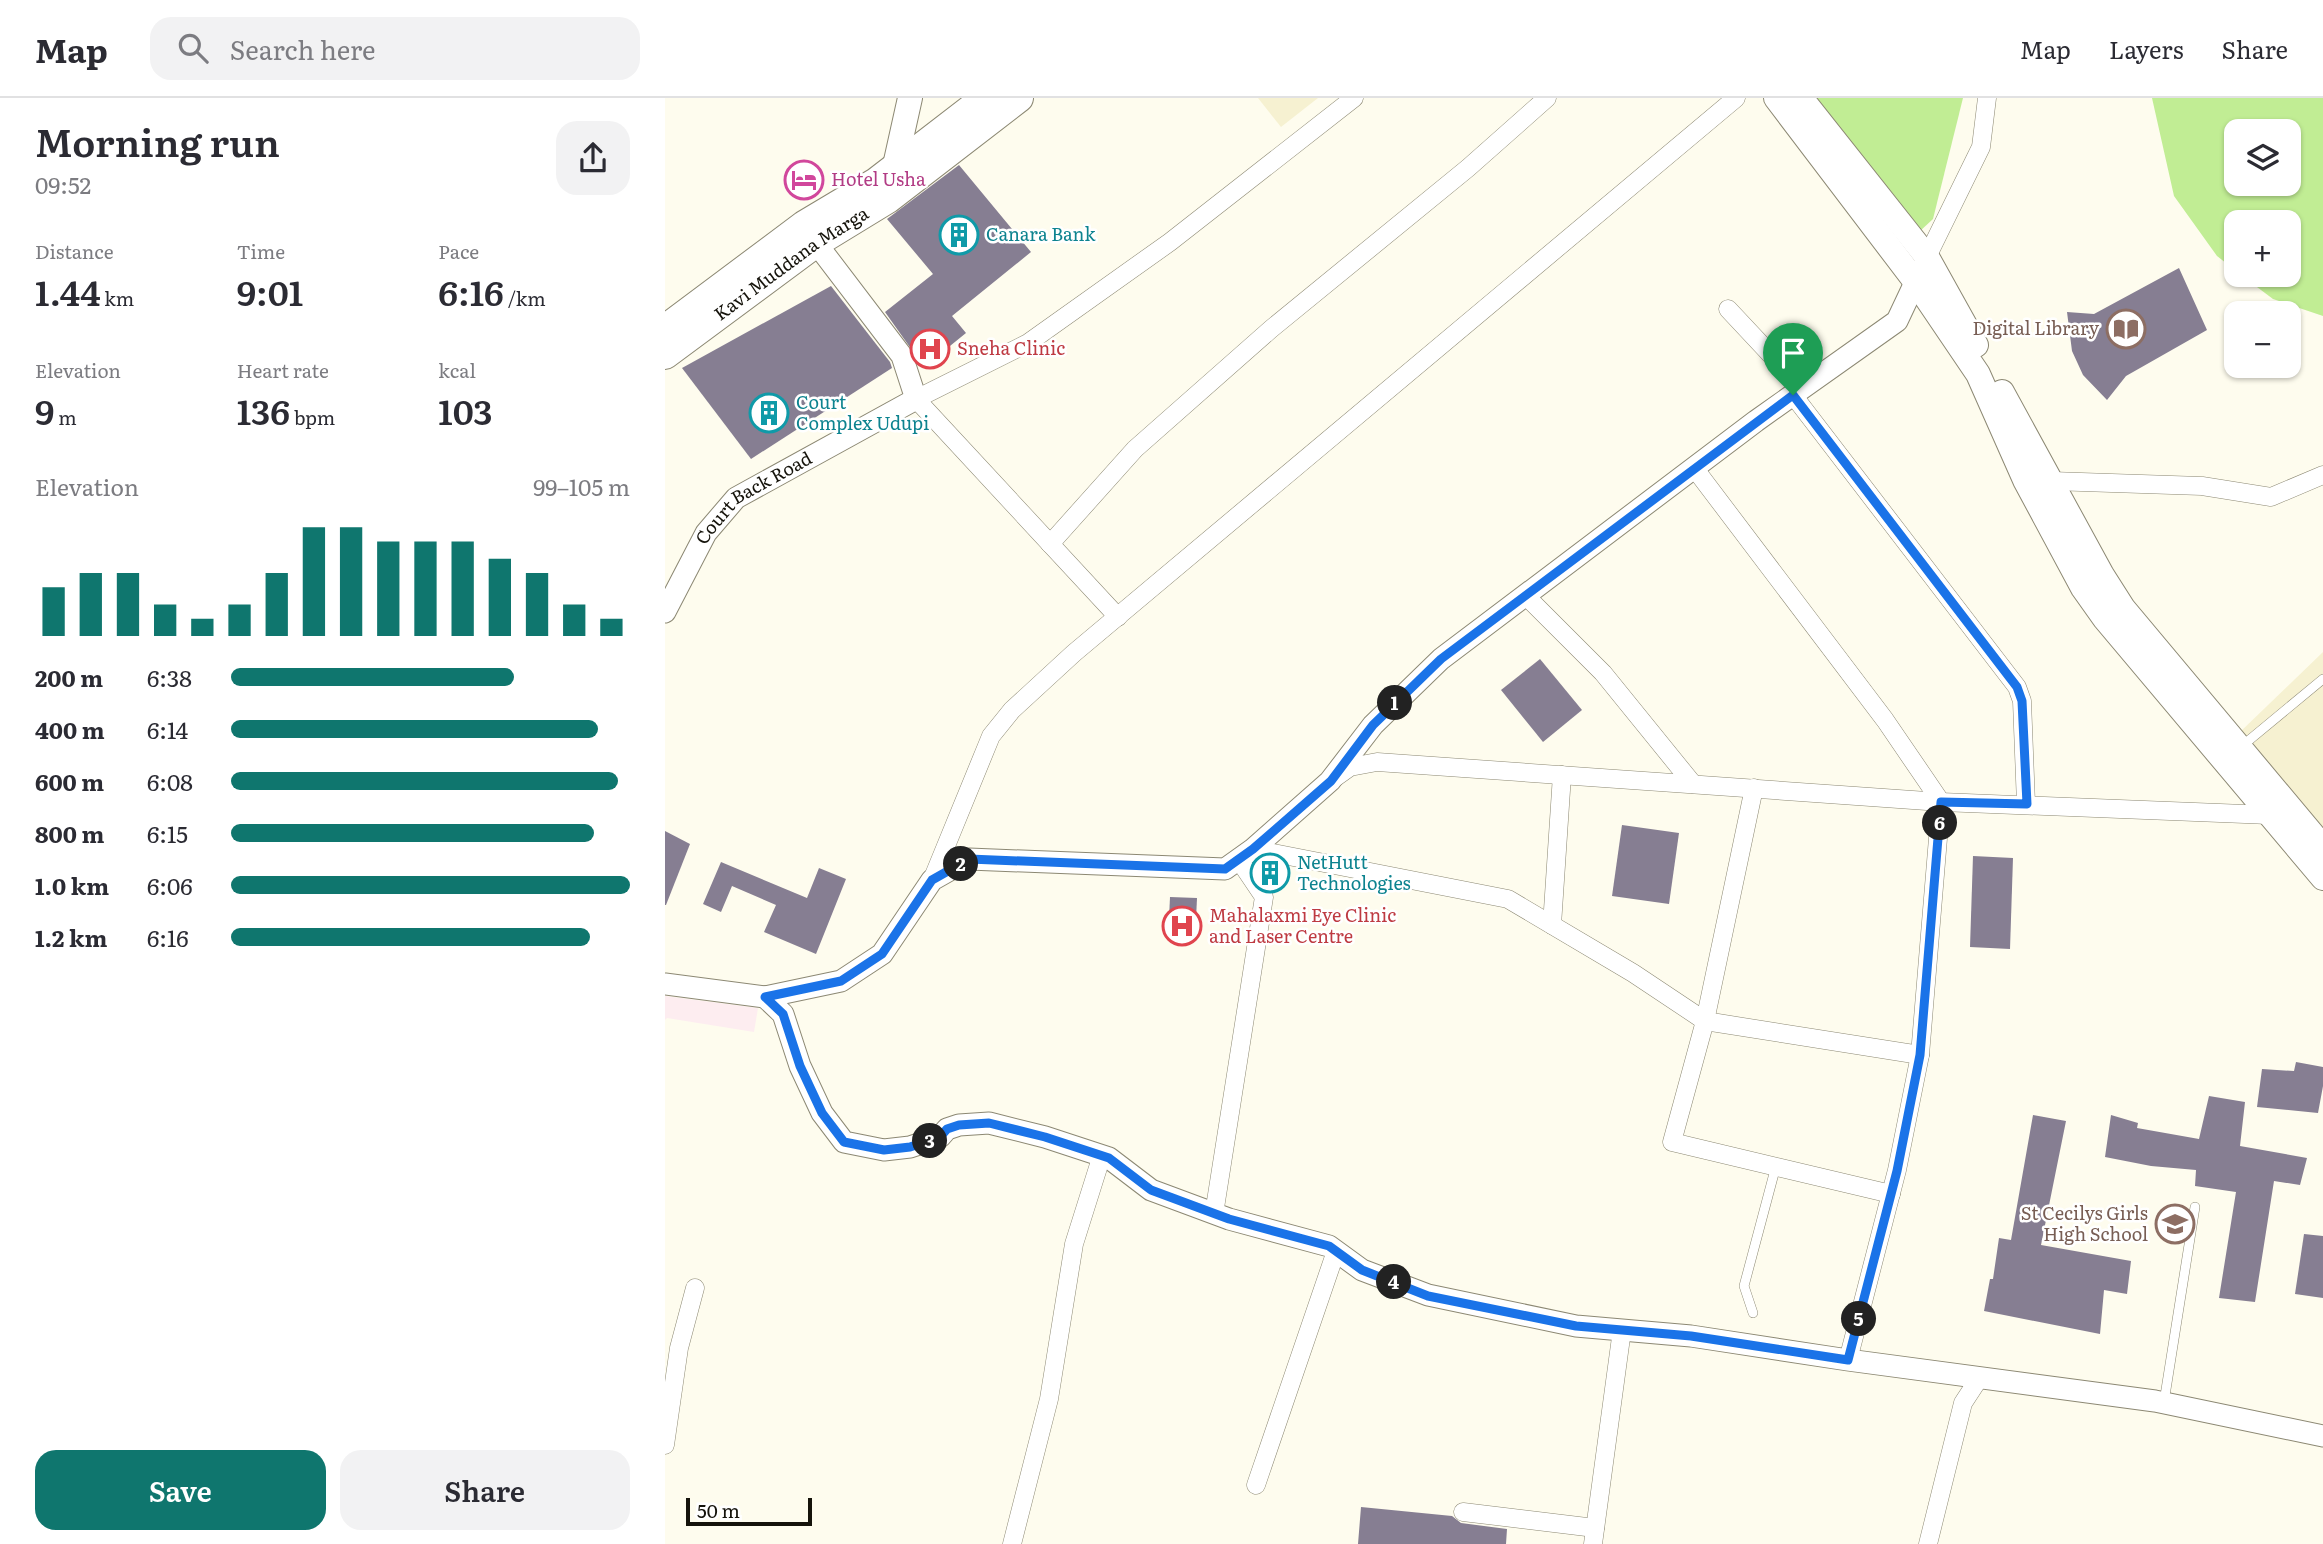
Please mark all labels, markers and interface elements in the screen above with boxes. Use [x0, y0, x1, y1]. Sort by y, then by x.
search box [150, 17, 640, 80]
text: Map [35, 24, 108, 73]
icon: search [174, 29, 212, 67]
text: Search here [230, 29, 376, 68]
text: Map [2020, 31, 2071, 66]
text: Layers [2109, 31, 2183, 66]
text: Share [2221, 31, 2288, 66]
text: Morning run [35, 112, 280, 169]
map controls [2224, 119, 2301, 378]
button: layers [2224, 119, 2301, 196]
button: share [556, 121, 630, 195]
hotel icon: Hotel Usha [783, 159, 825, 201]
place label: Hotel Usha [831, 165, 926, 192]
text: 09:52 [35, 167, 91, 201]
street label: Kavi Muddana Marga [708, 199, 873, 326]
button: + [2224, 210, 2301, 287]
building icon: Canara Bank [938, 214, 980, 256]
place label: Canara Bank [986, 220, 1096, 247]
text: Distance [35, 237, 114, 265]
text: Time [237, 237, 285, 265]
text: Pace [438, 237, 479, 265]
text: 1.44 [35, 265, 101, 317]
text: 9:01 [237, 265, 303, 317]
text: 6:16 [438, 265, 504, 317]
text: km [101, 284, 134, 312]
text: /km [504, 284, 546, 312]
button: − [2224, 301, 2301, 378]
library icon: Digital Library [2105, 308, 2147, 350]
place label: Digital Library [1973, 314, 2100, 341]
pin [1763, 323, 1823, 395]
hospital icon: Sneha Clinic [909, 328, 951, 370]
place label: Sneha Clinic [957, 334, 1065, 361]
icon: arrive [1774, 334, 1812, 372]
text: Elevation [35, 356, 121, 384]
text: Heart rate [237, 356, 329, 384]
text: kcal [438, 356, 476, 384]
text: 9 [35, 384, 54, 436]
text: 136 [237, 384, 290, 436]
text: 103 [438, 384, 492, 436]
place label: Court Complex Udupi [796, 388, 929, 436]
building icon: Court Complex Udupi [748, 392, 790, 434]
text: m [54, 403, 77, 431]
text: bpm [290, 403, 335, 431]
street label: Court Back Road [687, 444, 816, 549]
text: Elevation [35, 469, 139, 503]
text: 99–105 m [533, 469, 630, 503]
text: 200 m [35, 660, 103, 694]
text: 6:38 [147, 660, 192, 694]
pin: 1 [1377, 686, 1413, 720]
text: 1 [1391, 688, 1398, 716]
text: 400 m [35, 712, 105, 746]
text: 6:14 [147, 712, 188, 746]
text: 600 m [35, 764, 104, 798]
text: 6:08 [147, 764, 193, 798]
pin: 6 [1923, 806, 1957, 840]
text: 6 [1934, 808, 1945, 836]
text: 800 m [35, 816, 104, 850]
text: 6:15 [147, 816, 188, 850]
pin: 2 [943, 846, 979, 882]
place label: NetHutt Technologies [1297, 848, 1411, 896]
text: 2 [955, 849, 966, 877]
building icon: NetHutt Technologies [1249, 852, 1291, 894]
text: 1.0 km [35, 868, 109, 902]
text: 6:06 [147, 868, 193, 902]
place label: Mahalaxmi Eye Clinic and Laser Centre [1209, 901, 1396, 949]
hospital icon: Mahalaxmi Eye Clinic and Laser Centre [1161, 905, 1203, 947]
text: 1.2 km [35, 920, 107, 954]
text: 6:16 [147, 920, 189, 954]
pin: 3 [912, 1124, 947, 1158]
text: 3 [924, 1126, 935, 1154]
place label: St Cecilys Girls High School [2021, 1199, 2148, 1247]
school or university icon: St Cecilys Girls High School [2154, 1203, 2196, 1245]
pin: 4 [1377, 1264, 1411, 1300]
text: 4 [1388, 1267, 1399, 1295]
pin: 5 [1841, 1302, 1877, 1336]
text: 5 [1853, 1304, 1864, 1332]
button: Save [35, 1450, 326, 1530]
button: Share [340, 1450, 630, 1530]
scale bar [686, 1495, 812, 1527]
text: 50 m [697, 1496, 740, 1524]

